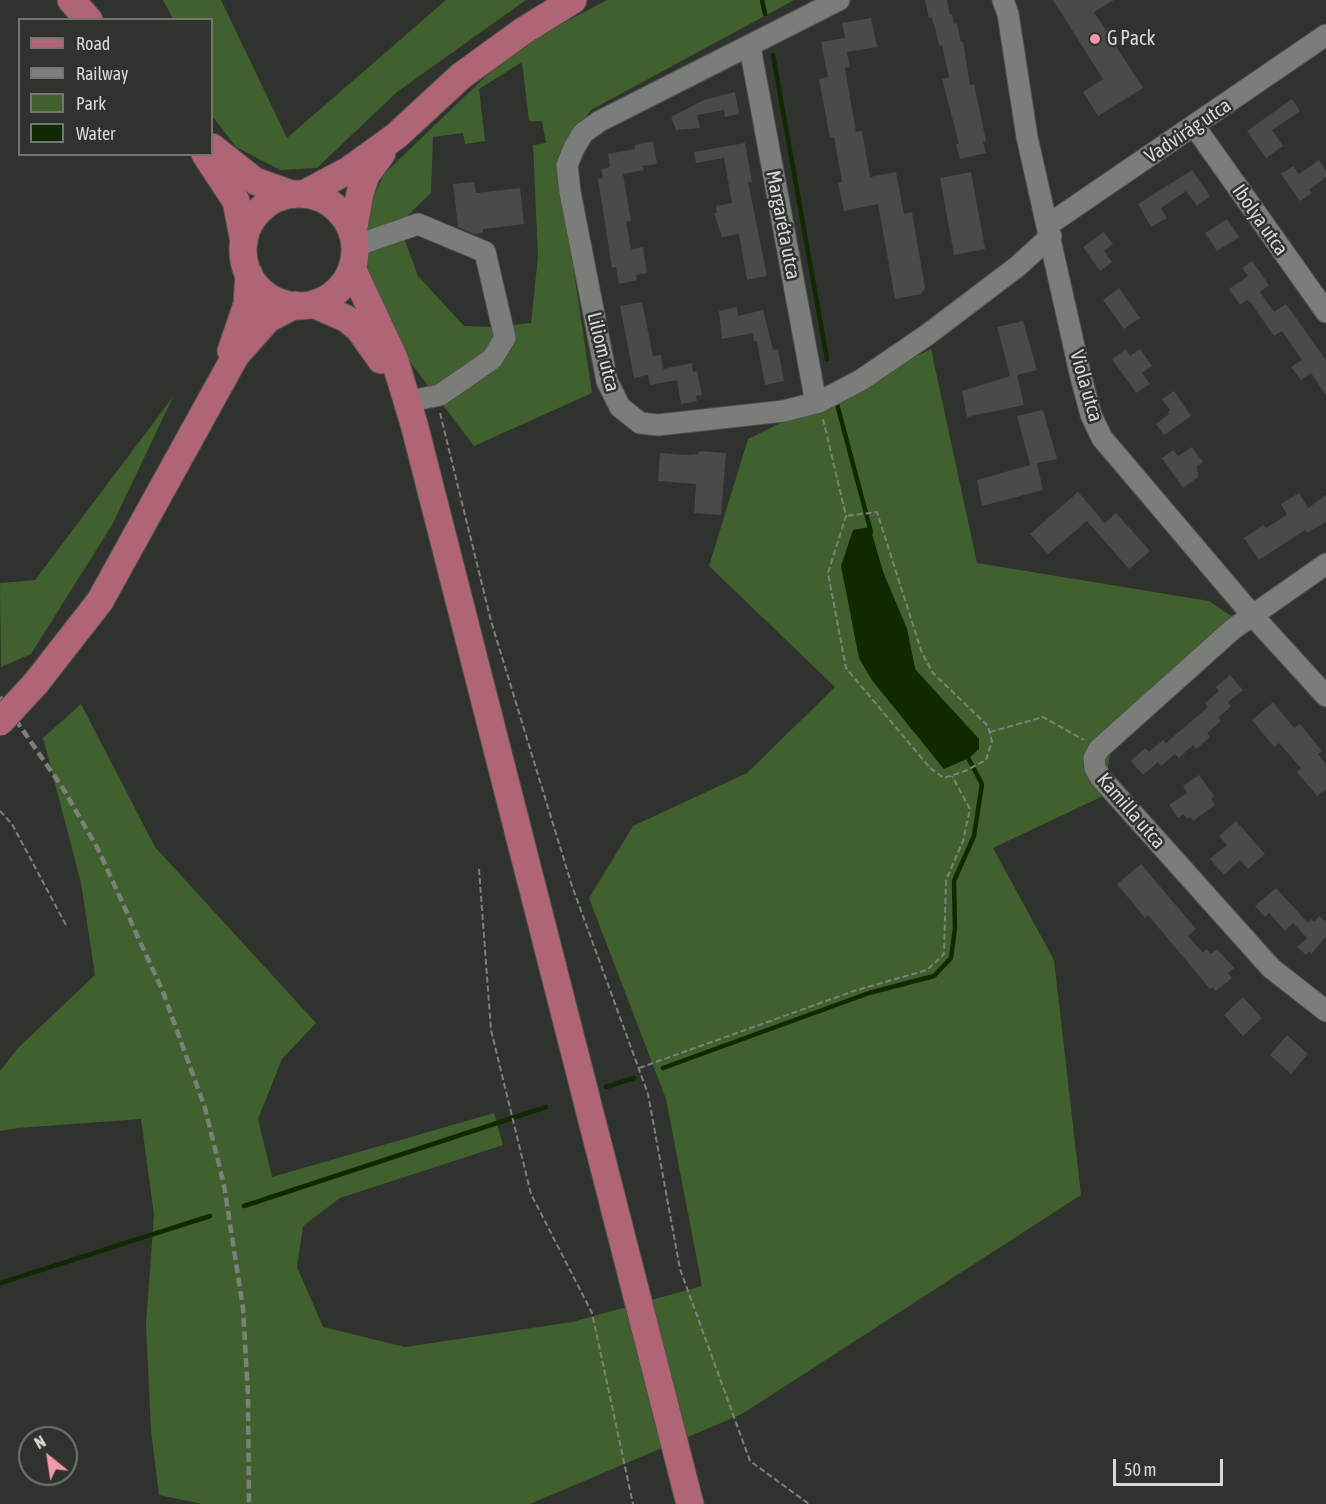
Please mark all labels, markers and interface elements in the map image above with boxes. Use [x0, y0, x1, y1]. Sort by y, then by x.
legend [18, 18, 213, 156]
place label: G Pack [1107, 27, 1155, 51]
marker: G Pack [1088, 32, 1102, 46]
text: Road [76, 33, 110, 54]
text: Railway [76, 63, 128, 84]
text: Park [76, 93, 106, 114]
street label: Vadvirág utca [1140, 93, 1236, 169]
text: Water [76, 123, 115, 144]
street label: Margaréta utca [761, 169, 805, 281]
street label: Ibolya utca [1227, 180, 1293, 260]
street label: Liliom utca [582, 310, 624, 394]
street label: Viola utca [1064, 348, 1108, 424]
street label: Kamilla utca [1092, 768, 1170, 854]
north arrow [18, 1426, 78, 1486]
text: N [31, 1432, 49, 1452]
scale bar [1116, 1447, 1226, 1485]
text: 50 m [1124, 1459, 1156, 1480]

